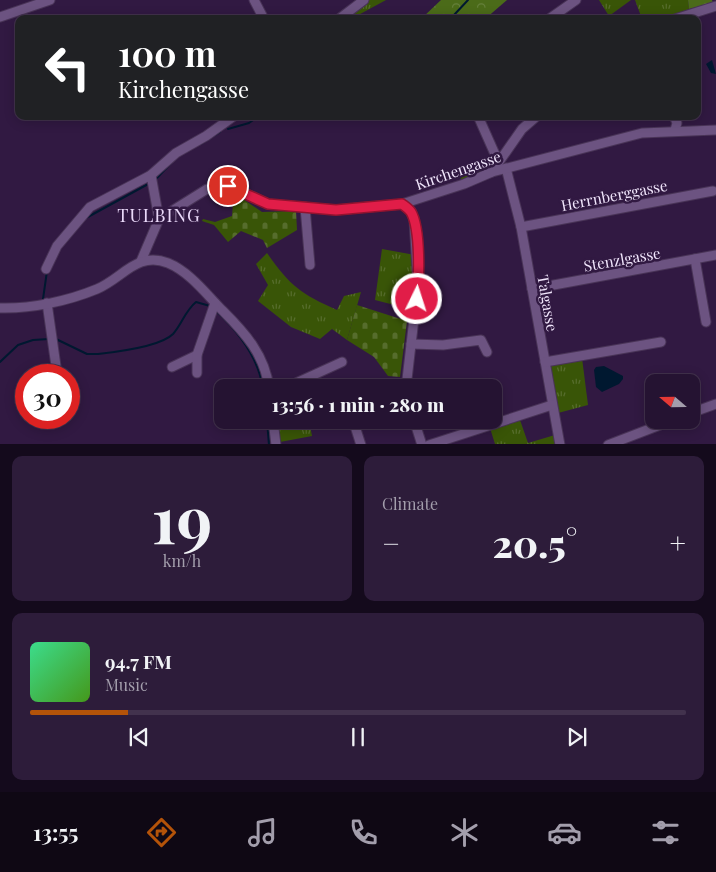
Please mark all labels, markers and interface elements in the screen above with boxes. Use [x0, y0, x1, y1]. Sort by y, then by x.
text: 100 m [118, 29, 216, 76]
icon: left [35, 35, 100, 100]
text: Kirchengasse [118, 74, 249, 104]
street label: Kirchengasse [413, 146, 503, 194]
pin [207, 165, 249, 207]
icon: arrive [214, 172, 242, 200]
street label: Herrnberggasse [559, 175, 669, 215]
district label: TULBING [117, 203, 201, 227]
street label: Stenzlgasse [582, 242, 662, 276]
position arrow [390, 272, 442, 324]
street label: Talgasse [533, 273, 563, 333]
speed limit sign: 30 [15, 364, 80, 429]
north arrow [645, 374, 700, 429]
map controls [645, 374, 700, 429]
text: 13:56 · 1 min · 280 m [272, 391, 444, 417]
text: 19 [152, 474, 212, 560]
text: Climate [382, 493, 438, 514]
text: 20.5° [492, 517, 577, 568]
text: − [382, 524, 400, 561]
text: + [670, 524, 686, 561]
text: km/h [163, 550, 201, 571]
text: 94.7 FM [105, 648, 172, 674]
text: Music [105, 674, 148, 695]
icon: previous [125, 723, 153, 751]
icon: pause [344, 723, 372, 751]
icon: next [563, 723, 591, 751]
icon: directions [144, 815, 179, 850]
icon: music [245, 815, 280, 850]
icon: phone [346, 815, 381, 850]
icon: climate [447, 815, 482, 850]
icon: car [547, 815, 582, 850]
icon: filters [648, 815, 683, 850]
text: 13:55 [33, 817, 78, 847]

